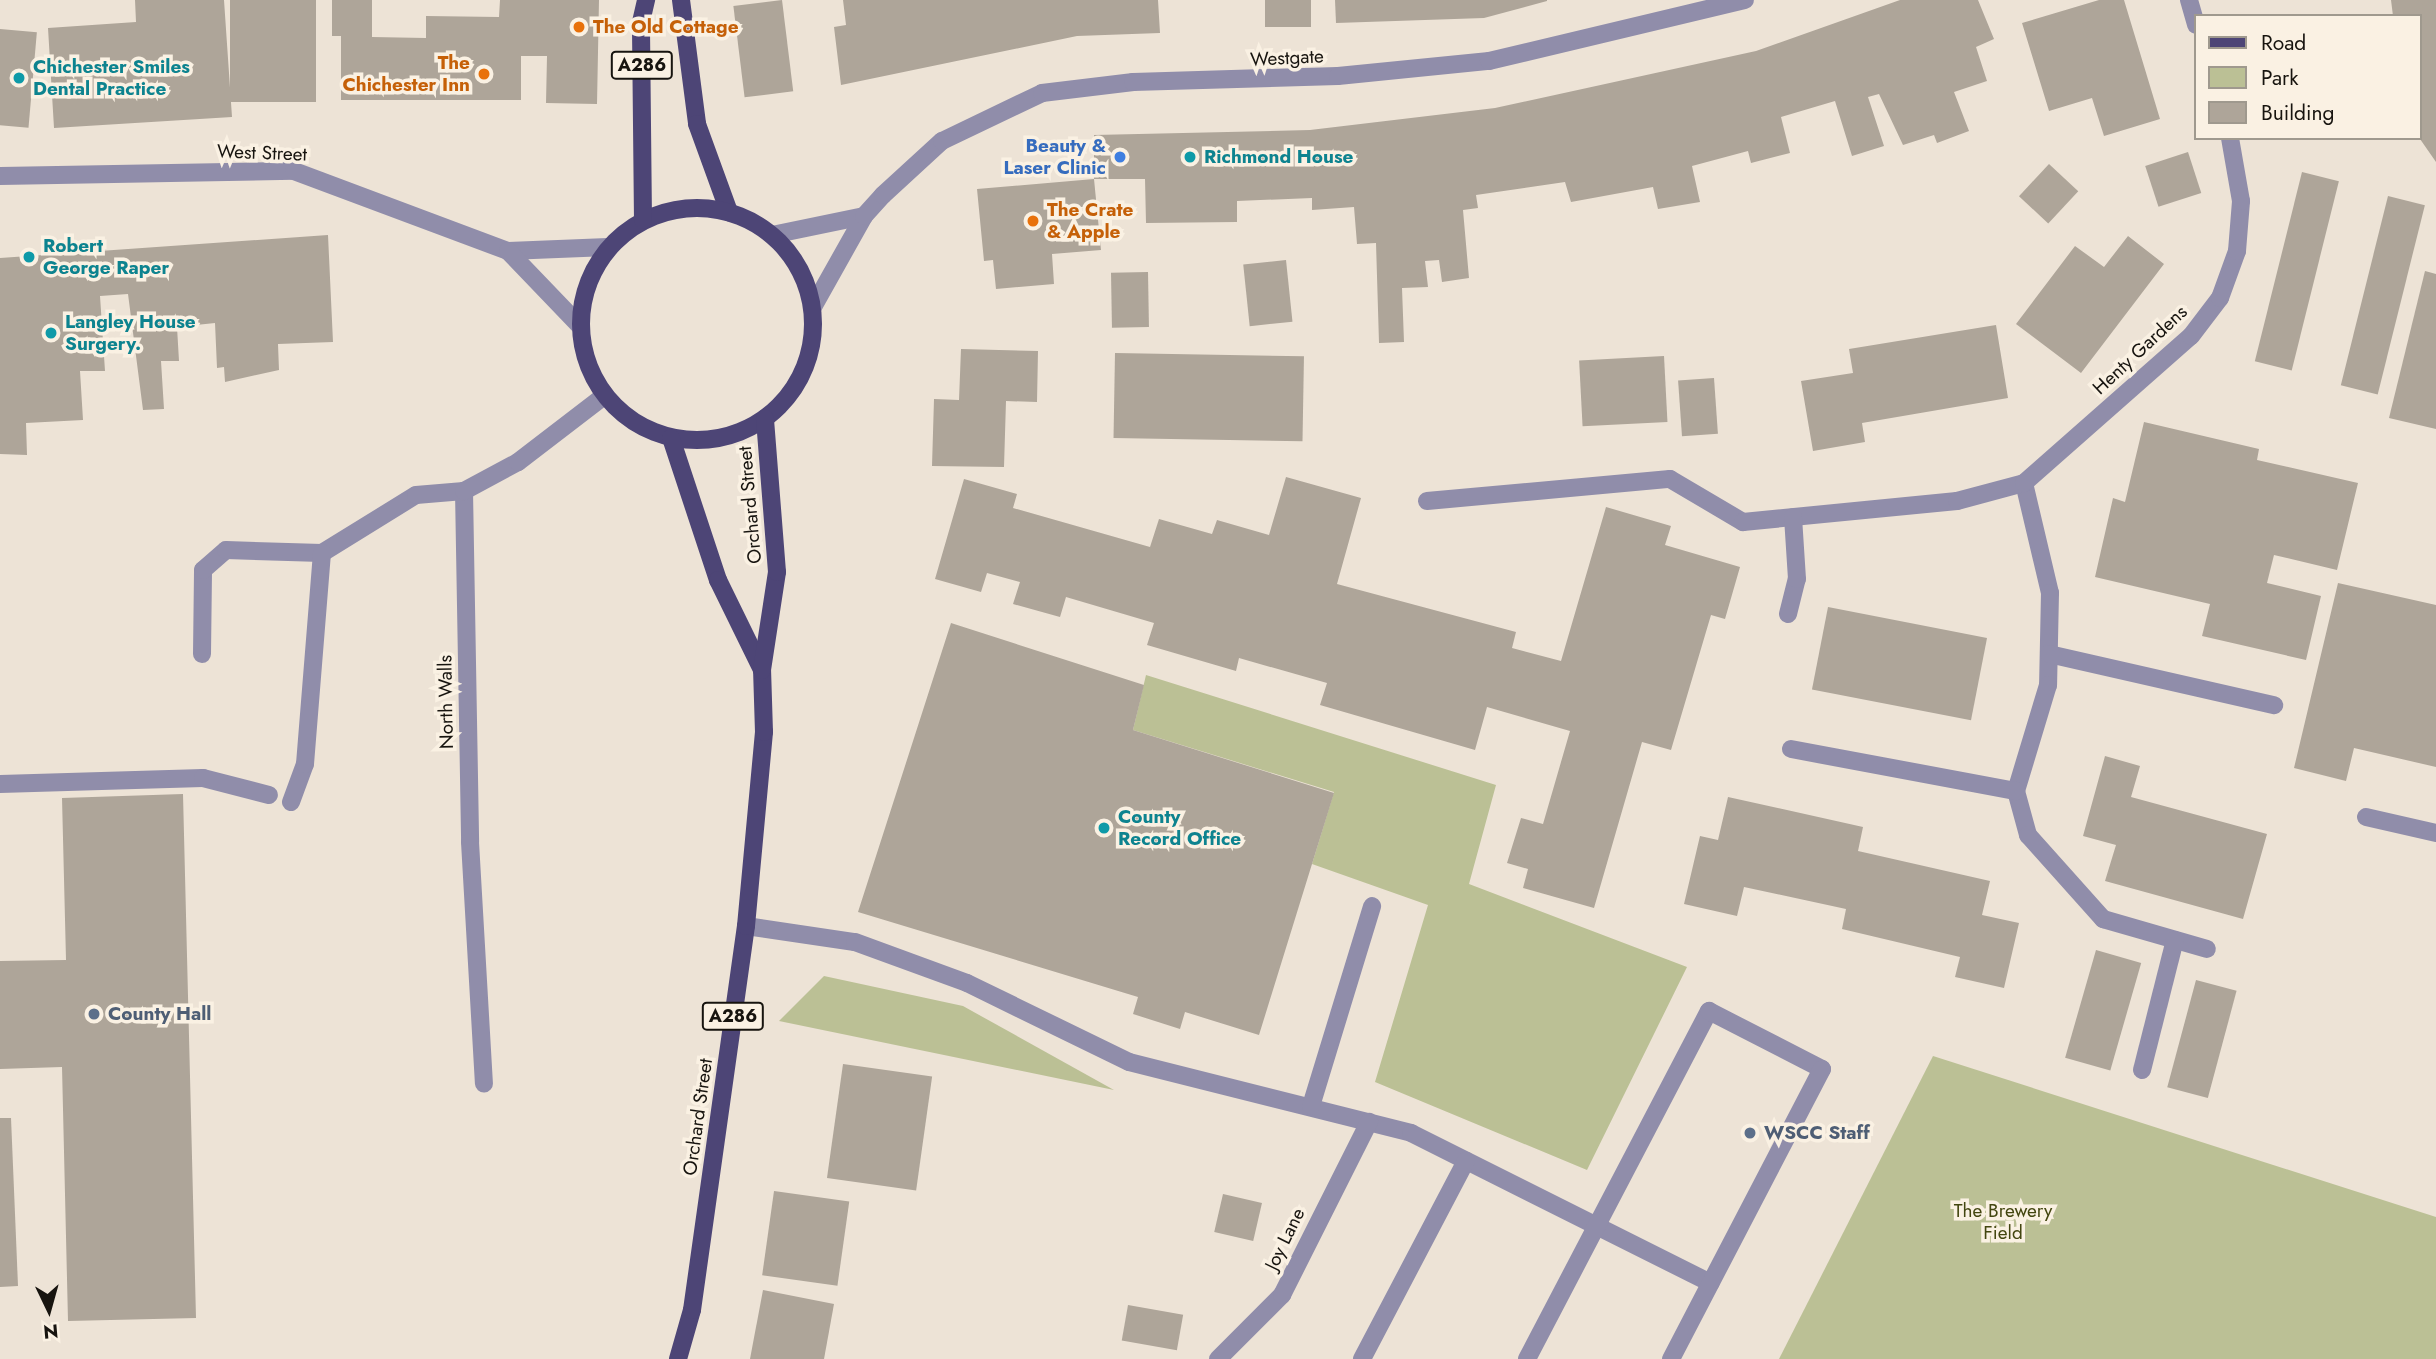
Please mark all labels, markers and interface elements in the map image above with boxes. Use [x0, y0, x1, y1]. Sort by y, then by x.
legend [2194, 14, 2422, 140]
place label: The Old Cottage [593, 16, 739, 38]
marker: The Old Cottage [571, 19, 587, 35]
text: Road [2261, 28, 2306, 58]
street label: Westgate [1250, 45, 1324, 71]
road number: A286 [610, 51, 674, 80]
place label: The Chichester Inn [343, 52, 470, 96]
place label: Chichester Smiles Dental Practice [33, 56, 190, 100]
text: Park [2261, 63, 2298, 93]
marker: The Chichester Inn [476, 66, 492, 82]
marker: Chichester Smiles Dental Practice [11, 70, 27, 86]
text: Building [2261, 98, 2334, 128]
place label: Beauty & Laser Clinic [1003, 135, 1106, 179]
street label: West Street [216, 140, 308, 166]
place label: Richmond House [1204, 146, 1353, 168]
marker: Beauty & Laser Clinic [1112, 149, 1128, 165]
marker: Richmond House [1182, 149, 1198, 165]
place label: The Crate & Apple [1047, 199, 1133, 243]
marker: The Crate & Apple [1025, 213, 1041, 229]
place label: Robert George Raper [43, 235, 169, 279]
marker: Robert George Raper [21, 249, 37, 265]
street label: Henty Gardens [2088, 301, 2192, 399]
place label: Langley House Surgery. [65, 311, 196, 355]
marker: Langley House Surgery. [43, 325, 59, 341]
street label: Orchard Street [734, 445, 766, 565]
street label: North Walls [434, 655, 458, 749]
place label: County Record Office [1118, 806, 1241, 850]
marker: County Record Office [1096, 820, 1112, 836]
road number: A286 [702, 1001, 764, 1030]
place label: County Hall [108, 1003, 211, 1025]
marker: County Hall [86, 1006, 102, 1022]
street label: Orchard Street [679, 1057, 717, 1177]
place label: WSCC Staff [1764, 1122, 1870, 1144]
marker: WSCC Staff [1742, 1125, 1758, 1141]
park label: The Brewery Field [1954, 1200, 2052, 1244]
street label: Joy Lane [1260, 1204, 1310, 1274]
north arrow [14, 1275, 84, 1345]
text: N [42, 1317, 60, 1346]

